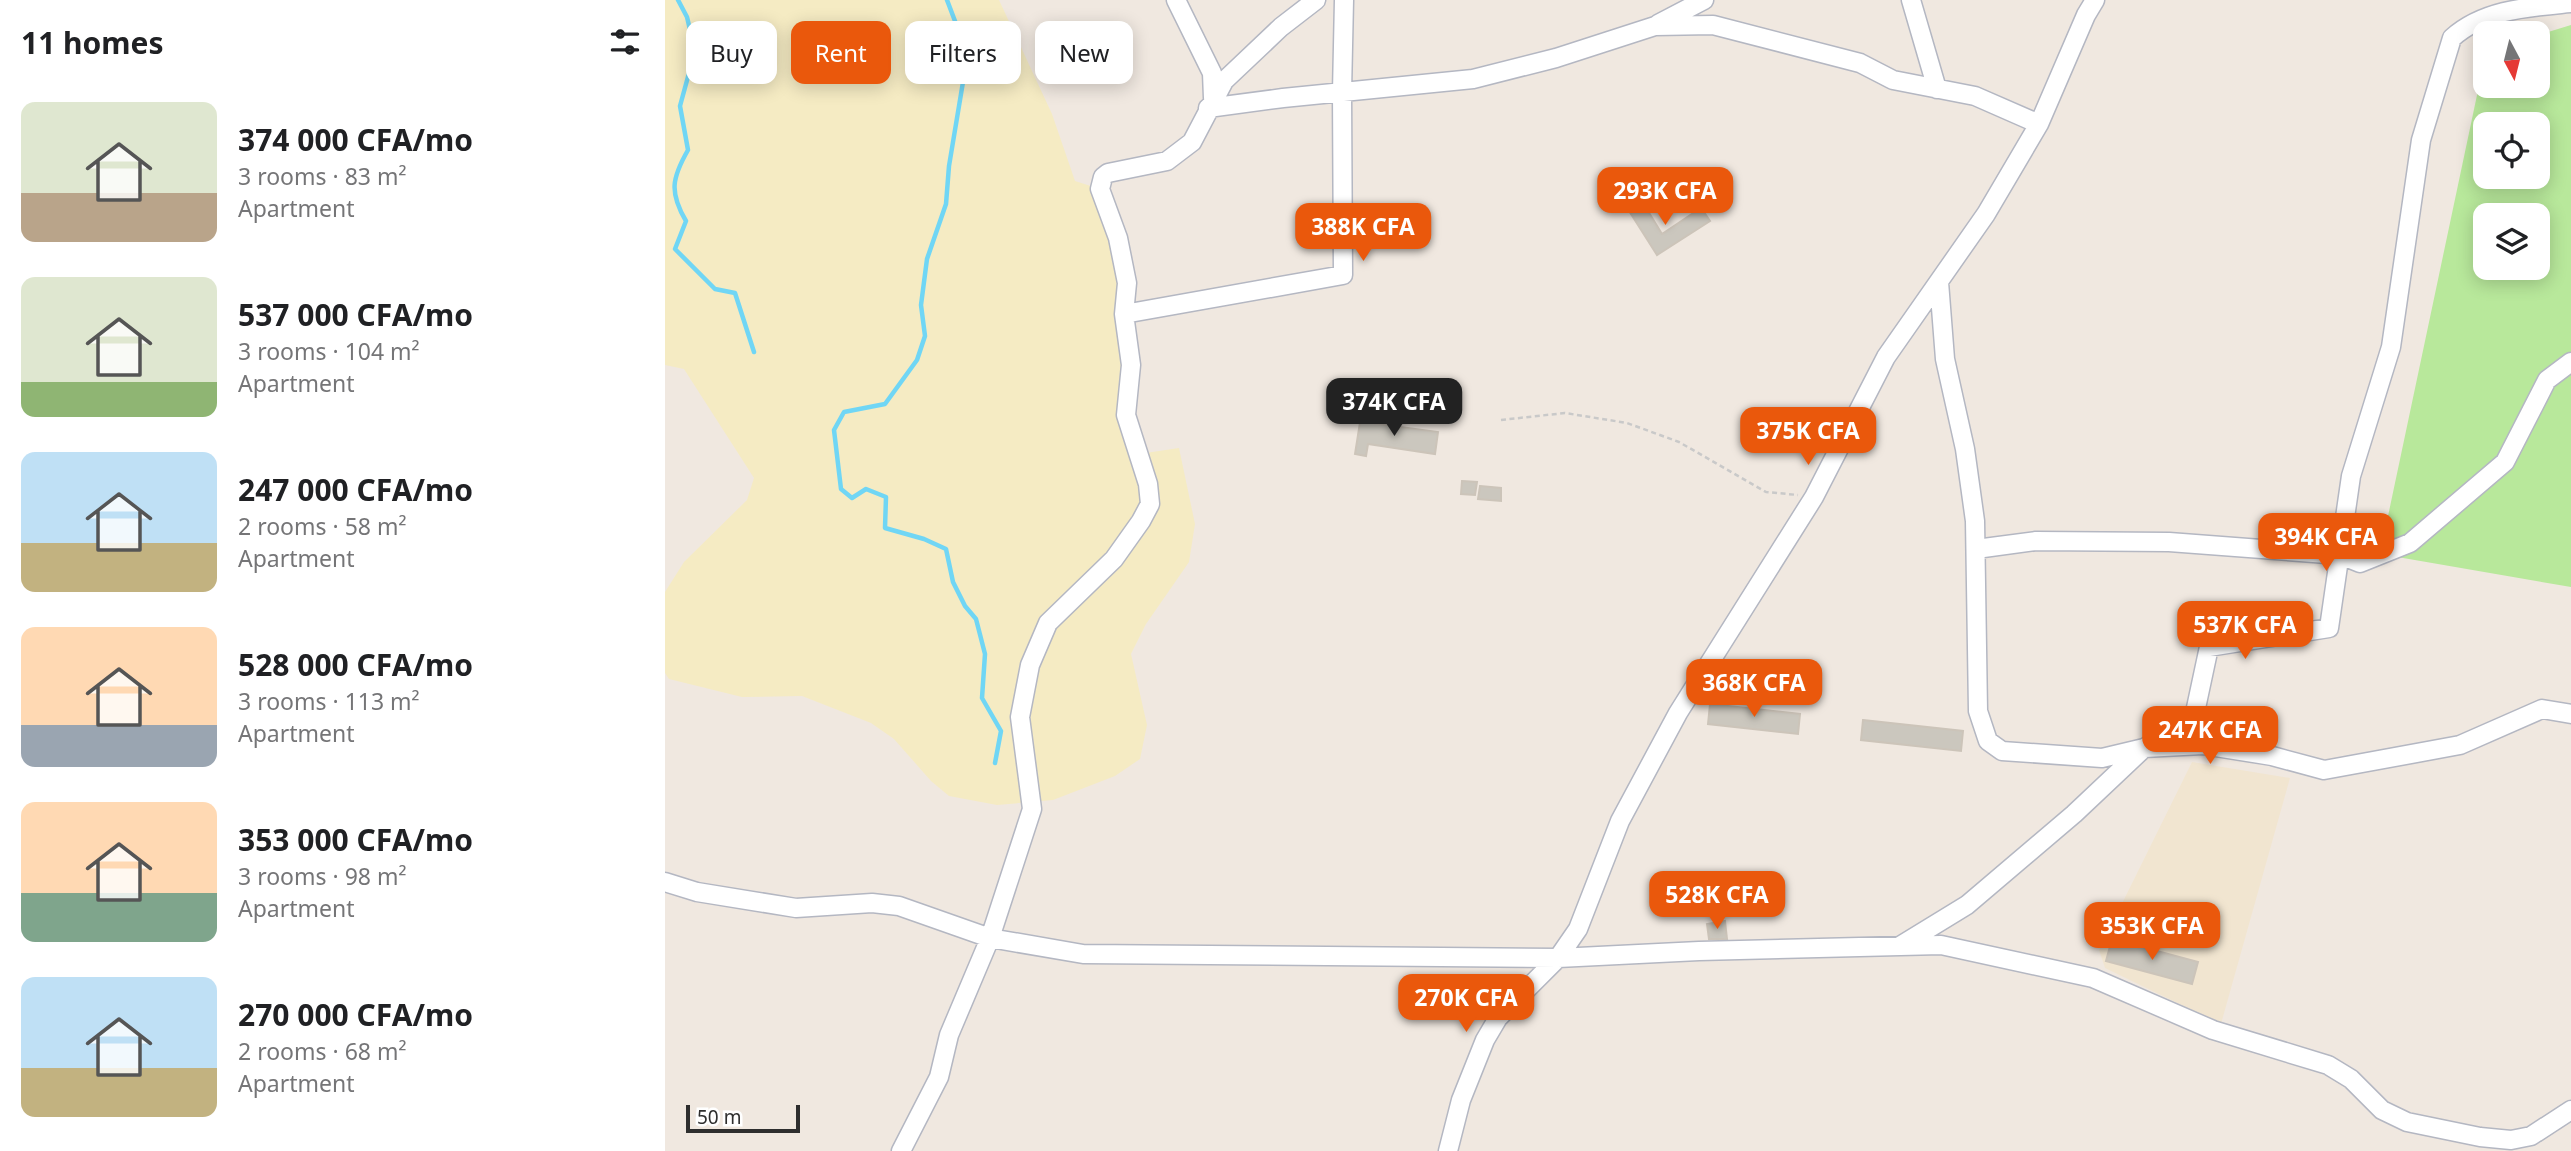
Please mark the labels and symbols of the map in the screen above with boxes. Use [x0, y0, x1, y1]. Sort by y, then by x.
north arrow [2473, 21, 2550, 98]
pin: 293K CFA [1593, 168, 1737, 227]
pin: 388K CFA [1291, 204, 1435, 263]
pin: 374K CFA [1322, 378, 1466, 438]
pin: 375K CFA [1736, 407, 1880, 467]
pin: 394K CFA [2254, 514, 2398, 573]
pin: 537K CFA [2173, 602, 2317, 661]
pin: 368K CFA [1682, 660, 1826, 719]
pin: 247K CFA [2138, 706, 2282, 766]
pin: 528K CFA [1645, 872, 1789, 931]
pin: 353K CFA [2080, 902, 2224, 962]
pin: 270K CFA [1394, 974, 1538, 1034]
scale bar [686, 1102, 800, 1134]

